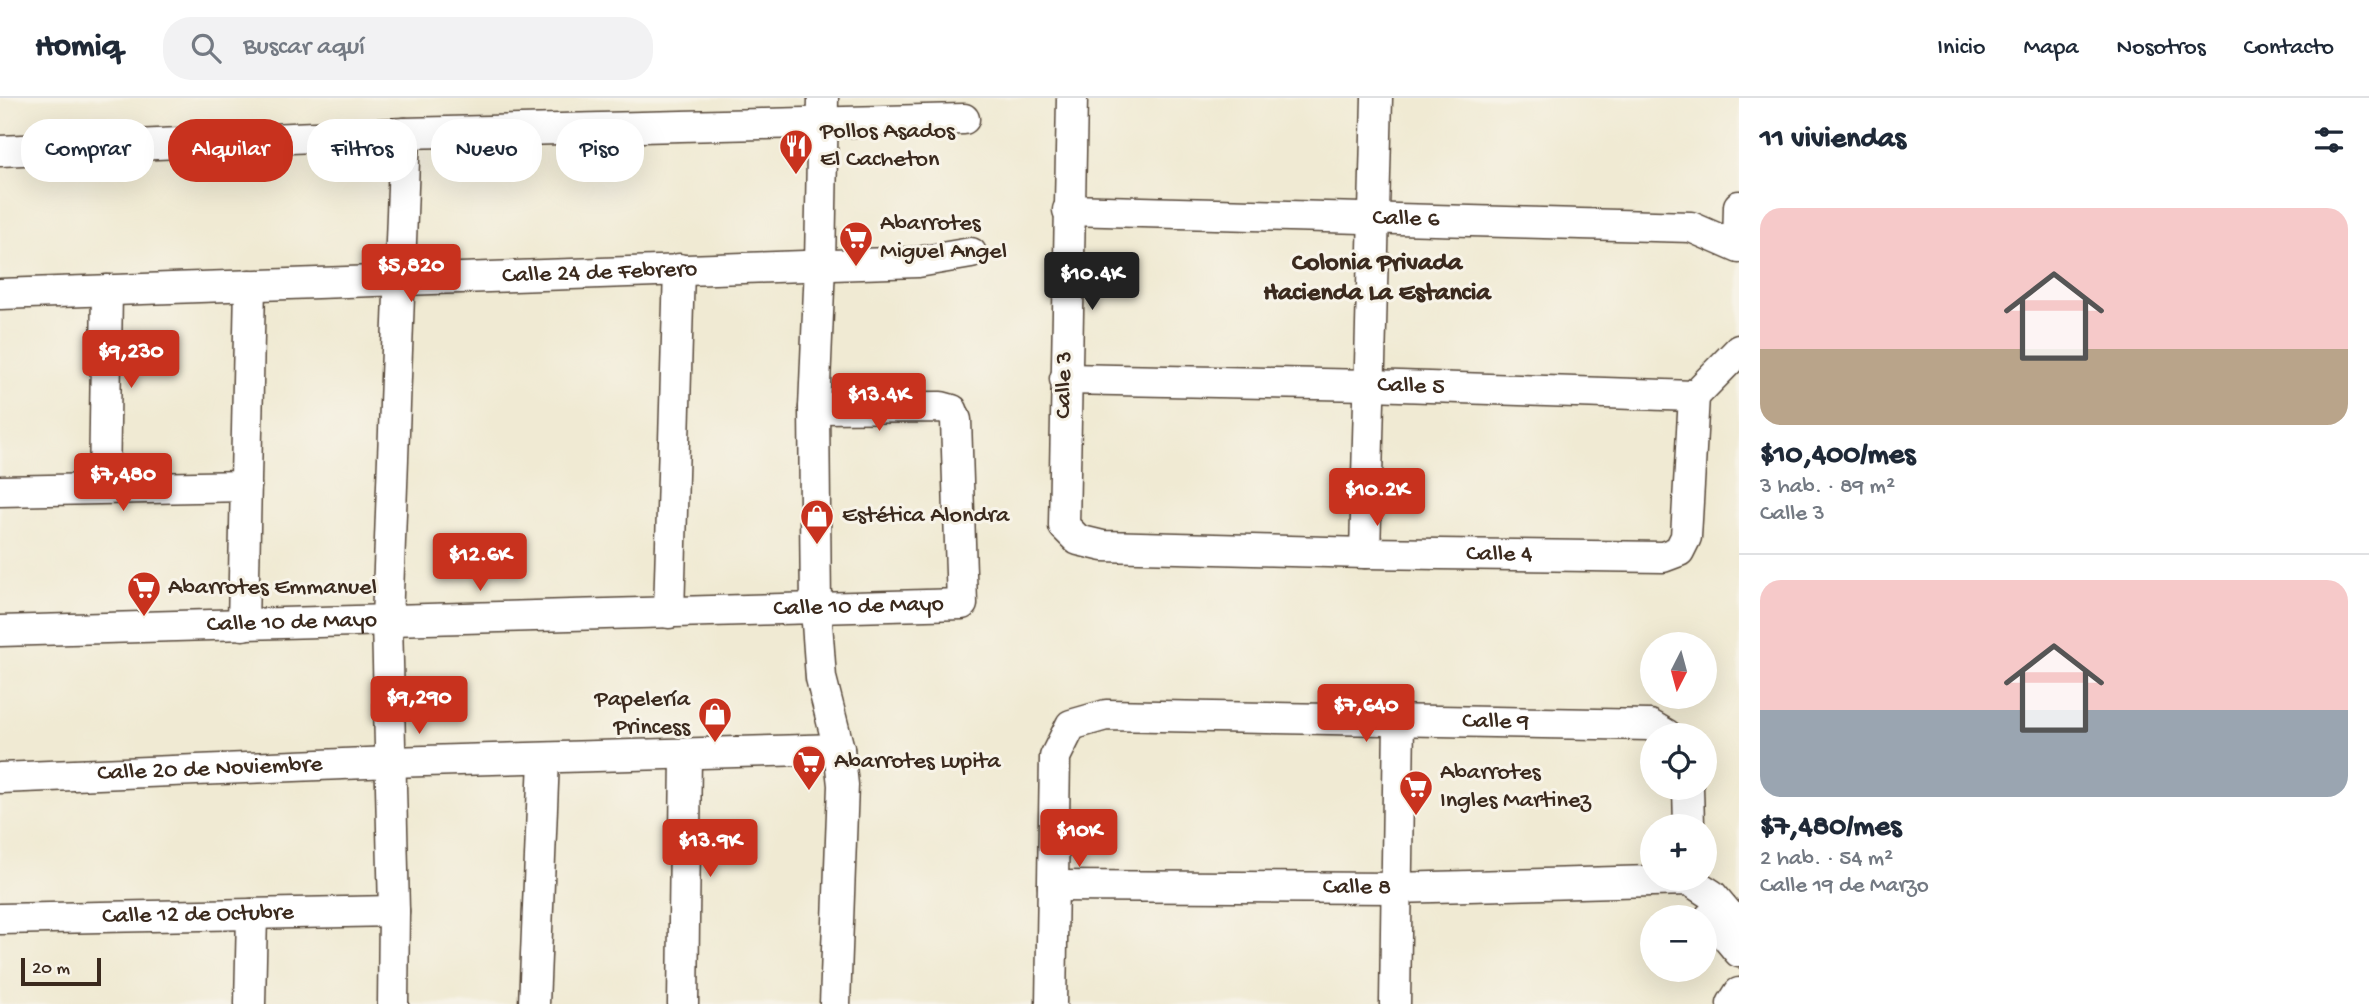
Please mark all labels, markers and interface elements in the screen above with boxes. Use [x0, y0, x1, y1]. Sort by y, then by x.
search box [163, 17, 653, 80]
text: Homiq [35, 29, 121, 67]
icon: search [187, 29, 225, 67]
text: Buscar aquí [243, 33, 365, 64]
text: Inicio [1937, 34, 1985, 63]
text: Mapa [2023, 34, 2079, 63]
text: Nosotros [2117, 34, 2206, 63]
text: Contacto [2244, 34, 2334, 63]
place label: Pollos Asados El Cacheton [819, 118, 956, 175]
chip: Comprar [21, 119, 154, 182]
chip: Alquilar [168, 119, 293, 182]
chip: Filtros [307, 119, 417, 182]
chip: Nuevo [431, 119, 542, 182]
chip: Piso [556, 119, 644, 182]
icon: filters [2310, 121, 2348, 159]
text: 11 viviendas [1760, 123, 1906, 158]
restaurant icon: Pollos Asados El Cacheton [777, 127, 815, 176]
street label: Calle 6 [1372, 204, 1441, 235]
place label: Abarrotes Miguel Angel [880, 210, 1007, 267]
supermarket icon: Abarrotes Miguel Angel [837, 219, 875, 268]
pin: $5,820 [354, 244, 468, 304]
district label: Colonia Privada Hacienda La Estancia [1263, 249, 1492, 310]
pin: $10.4K [1035, 252, 1149, 312]
text: $5,820 [378, 253, 444, 280]
icon: home [1991, 253, 2117, 379]
street label: Calle 24 de Febrero [502, 255, 698, 291]
text: $10.4K [1060, 261, 1124, 288]
pin: $9,230 [74, 330, 188, 390]
text: $9,230 [98, 339, 164, 366]
street label: Calle 3 [1050, 351, 1080, 419]
street label: Calle 5 [1377, 371, 1445, 402]
pin: $13.4K [822, 374, 936, 433]
text: $13.4K [848, 382, 910, 409]
text: $10,400/mes [1760, 439, 1915, 474]
pin: $7,480 [66, 454, 180, 513]
text: $7,480 [90, 462, 156, 489]
pin: $10.2K [1320, 468, 1434, 528]
text: 3 hab. · 89 m² [1760, 474, 1895, 501]
text: $10.2K [1345, 477, 1409, 504]
shop icon: Estética Alondra [798, 497, 836, 546]
text: Calle 3 [1760, 501, 1825, 528]
place label: Estética Alondra [842, 502, 1010, 531]
pin: $12.6K [423, 533, 537, 593]
street label: Calle 4 [1466, 540, 1533, 570]
text: $12.6K [449, 542, 511, 569]
supermarket icon: Abarrotes Emmanuel [125, 569, 163, 618]
place label: Abarrotes Emmanuel [168, 574, 377, 603]
street label: Calle 10 de Mayo [773, 590, 944, 624]
street label: Calle 10 de Mayo [206, 606, 377, 640]
icon: home [1991, 625, 2117, 751]
north arrow [1640, 632, 1717, 709]
map controls [1640, 632, 1717, 982]
pin: $9,290 [362, 676, 476, 736]
pin: $7,640 [1309, 684, 1423, 744]
text: $9,290 [387, 685, 451, 712]
place label: Papelería Princess [594, 686, 691, 743]
text: $7,640 [1333, 693, 1399, 720]
shop icon: Papelería Princess [696, 695, 734, 744]
street label: Calle 9 [1462, 707, 1530, 737]
button: locate [1640, 723, 1717, 800]
supermarket icon: Abarrotes Lupita [790, 743, 828, 792]
place label: Abarrotes Lupita [834, 748, 1001, 777]
street label: Calle 20 de Noviembre [97, 750, 324, 789]
place label: Abarrotes Ingles Martinez [1440, 759, 1592, 816]
supermarket icon: Abarrotes Ingles Martinez [1397, 768, 1435, 817]
pin: $10K [1038, 810, 1120, 869]
text: $7,480/mes [1760, 811, 1901, 846]
button: + [1640, 814, 1717, 891]
text: $10K [1056, 818, 1102, 845]
pin: $13.9K [653, 820, 767, 879]
text: $13.9K [679, 828, 741, 855]
text: 2 hab. · 54 m² [1760, 846, 1893, 873]
street label: Calle 8 [1323, 873, 1391, 902]
text: Calle 19 de Marzo [1760, 873, 1929, 900]
street label: Calle 12 de Octubre [102, 899, 295, 931]
button: − [1640, 905, 1717, 982]
scale bar [21, 955, 102, 987]
text: 20 m [32, 958, 70, 981]

